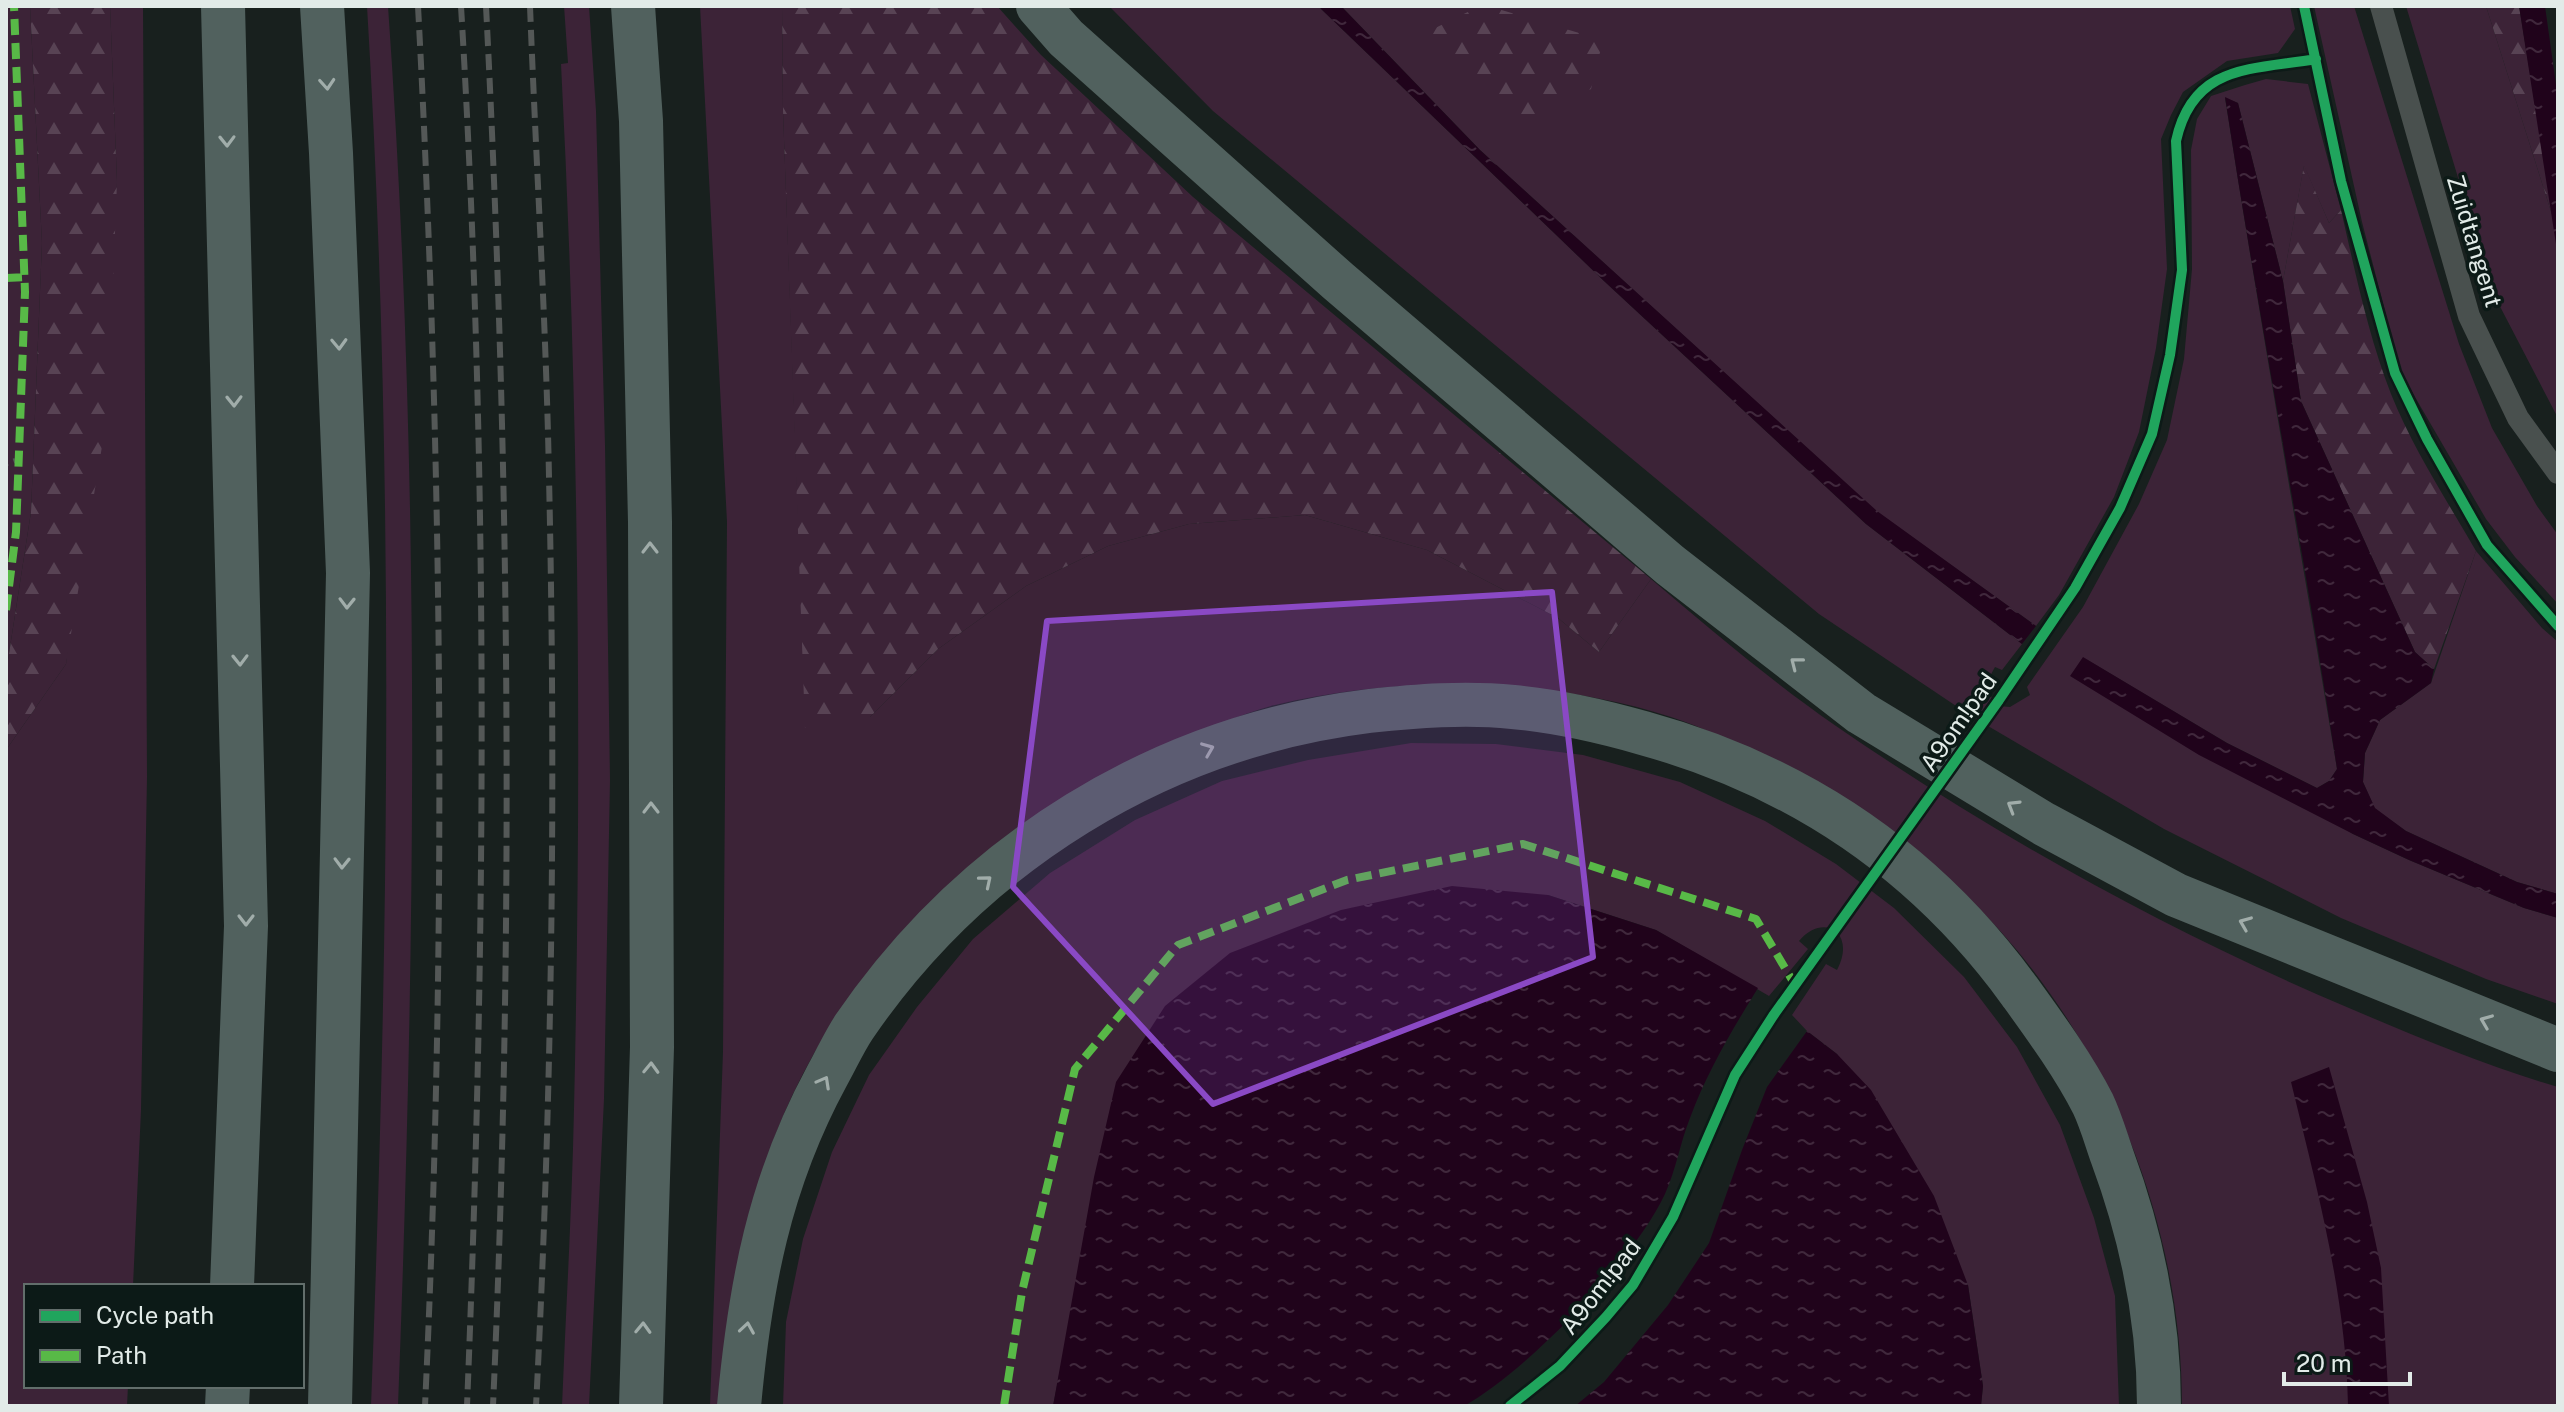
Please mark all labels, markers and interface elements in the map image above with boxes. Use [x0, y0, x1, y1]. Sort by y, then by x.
one-way arrow [318, 78, 335, 91]
one-way arrow [219, 135, 236, 148]
street label: Zuidtangent [2442, 172, 2508, 310]
one-way arrow [330, 338, 347, 351]
one-way arrow [225, 395, 242, 408]
one-way arrow [641, 541, 659, 554]
one-way arrow [338, 597, 356, 610]
one-way arrow [231, 654, 249, 667]
one-way arrow [1791, 658, 1805, 673]
street label: A9om!pad [1914, 667, 2002, 777]
one-way arrow [1200, 742, 1214, 758]
one-way arrow [2007, 800, 2022, 815]
one-way arrow [642, 801, 660, 814]
one-way arrow [333, 857, 350, 870]
one-way arrow [977, 876, 991, 891]
one-way arrow [237, 914, 255, 927]
one-way arrow [2239, 916, 2253, 933]
one-way arrow [2480, 1014, 2494, 1030]
one-way arrow [642, 1061, 660, 1074]
one-way arrow [814, 1076, 830, 1091]
street label: A9om!pad [1554, 1232, 1646, 1340]
legend [24, 1284, 304, 1388]
text: Cycle path [96, 1301, 214, 1329]
one-way arrow [635, 1321, 652, 1334]
one-way arrow [738, 1322, 755, 1335]
scale bar [2284, 1336, 2410, 1386]
text: Path [96, 1341, 147, 1369]
text: 20 m [2296, 1349, 2352, 1377]

